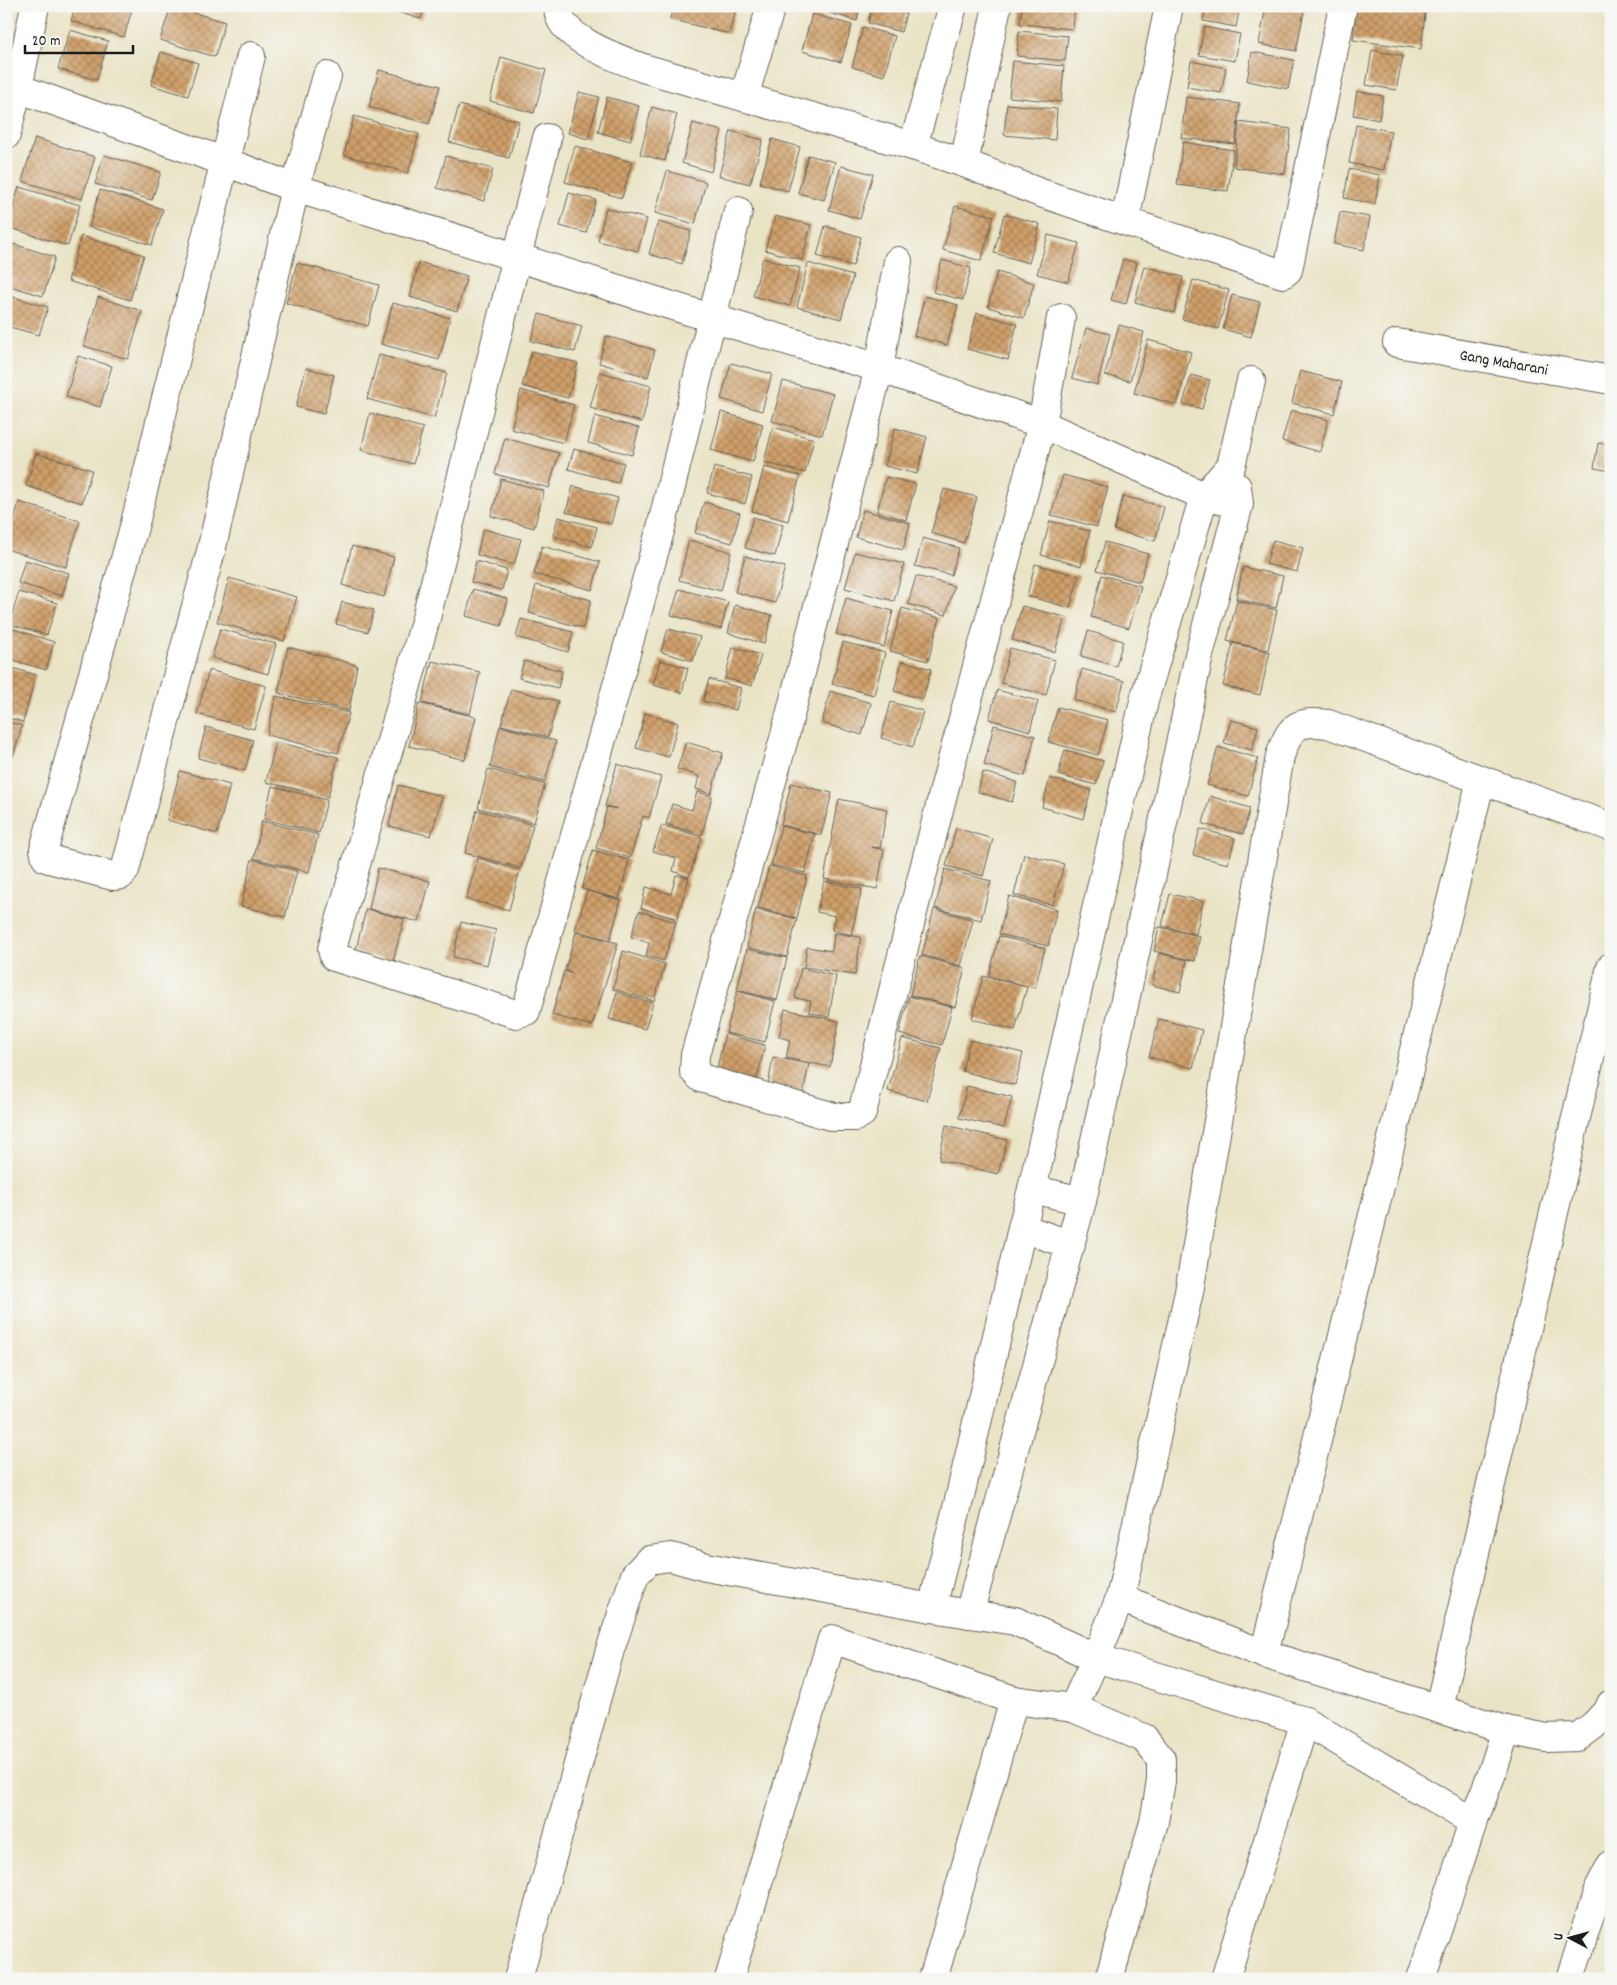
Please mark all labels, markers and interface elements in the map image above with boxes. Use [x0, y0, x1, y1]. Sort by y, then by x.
scale bar [25, 22, 132, 54]
text: 20 m [32, 31, 60, 53]
street label: Gang Maharani [1458, 344, 1550, 383]
north arrow [1544, 1912, 1594, 1962]
text: U [1549, 1932, 1569, 1941]

